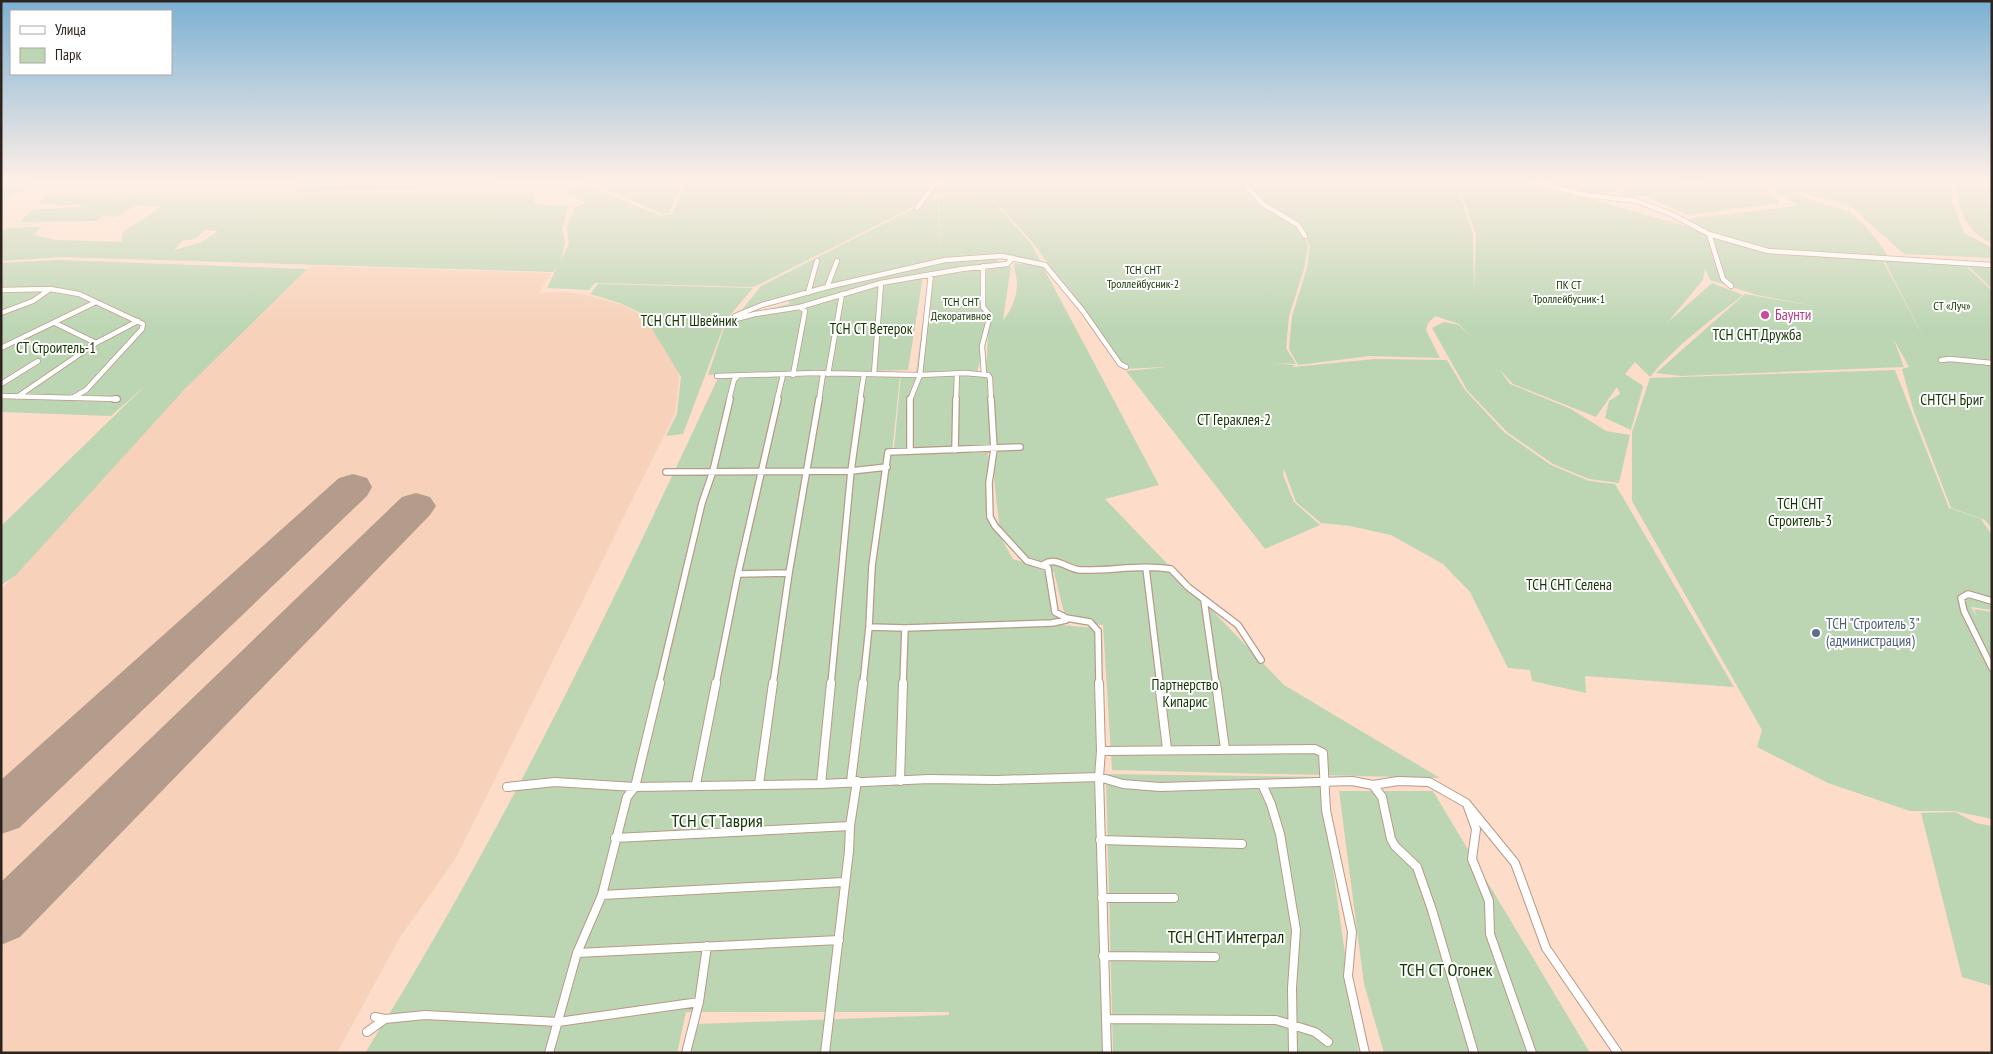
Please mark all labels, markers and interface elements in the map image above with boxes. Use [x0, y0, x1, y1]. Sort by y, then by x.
legend [10, 10, 172, 75]
text: Улица [55, 20, 86, 39]
text: Парк [55, 45, 81, 64]
park label: ТСН СНТ Троллейбусник-2 [1107, 262, 1179, 291]
park label: ПК СТ Троллейбусник-1 [1533, 277, 1605, 306]
park label: ТСН СНТ Декоративное [931, 294, 991, 323]
park label: СТ «Луч» [1933, 298, 1971, 313]
place label: Баунти [1775, 305, 1811, 324]
marker: Баунти [1759, 309, 1771, 321]
park label: ТСН СНТ Швейник [641, 311, 738, 330]
park label: ТСН СТ Ветерок [829, 319, 913, 338]
park label: ТСН СНТ Дружба [1713, 325, 1801, 344]
park label: СТ Строитель-1 [16, 338, 96, 357]
park label: СНТСН Бриг [1920, 390, 1984, 409]
park label: СТ Гераклея-2 [1197, 410, 1271, 429]
park label: ТСН СНТ Строитель-3 [1768, 494, 1832, 530]
park label: ТСН СНТ Селена [1526, 575, 1612, 594]
place label: ТСН "Строитель 3" (администрация) [1826, 614, 1920, 650]
marker: ТСН "Строитель 3" (администрация) [1810, 627, 1822, 639]
park label: Партнерство Кипарис [1152, 675, 1218, 711]
park label: ТСН СТ Таврия [671, 809, 763, 832]
park label: ТСН СНТ Интеграл [1168, 925, 1284, 948]
park label: ТСН СТ Огонек [1399, 958, 1493, 981]

